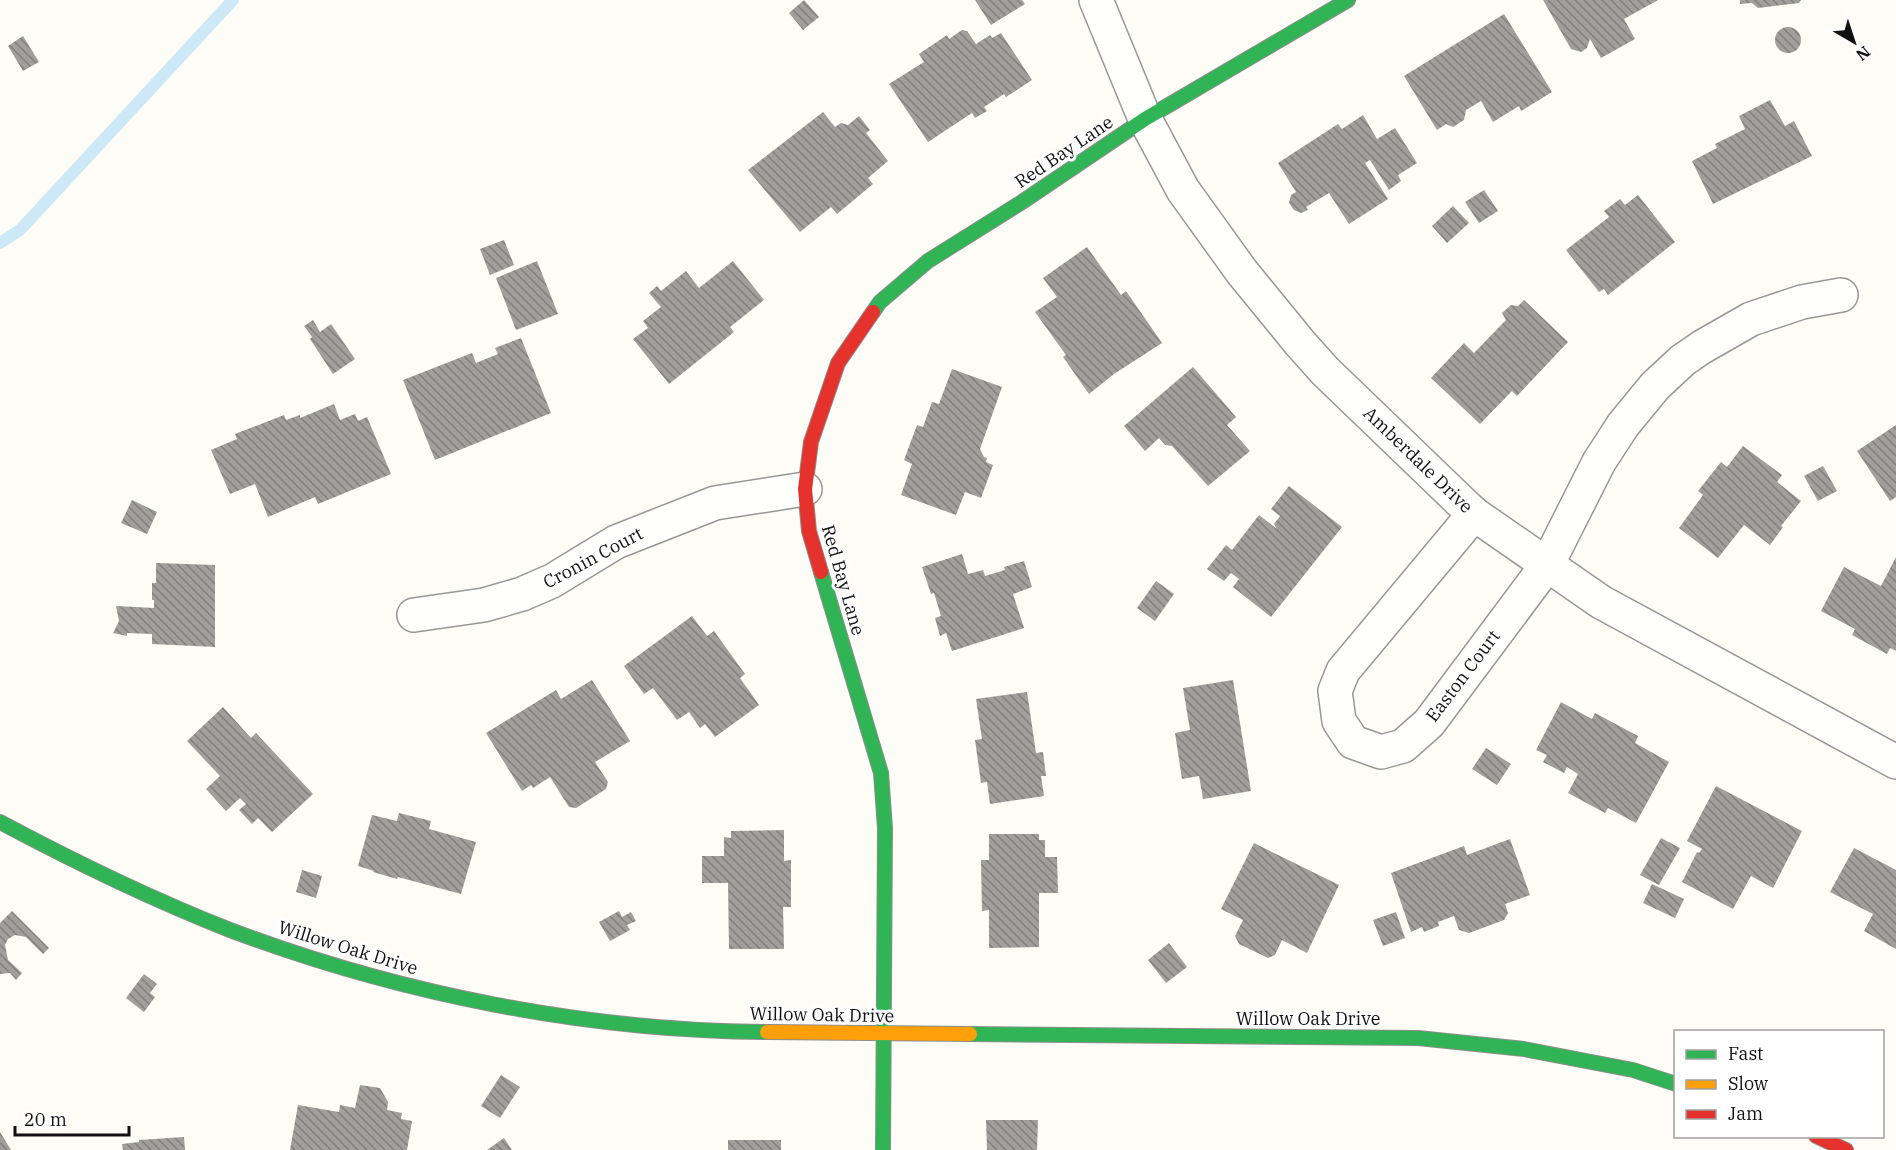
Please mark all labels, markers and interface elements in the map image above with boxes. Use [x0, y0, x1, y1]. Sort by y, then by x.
north arrow [1824, 12, 1884, 72]
text: N [1852, 42, 1875, 65]
street label: Red Bay Lane [1010, 110, 1117, 193]
street label: Amberdale Drive [1359, 402, 1478, 518]
street label: Cronin Court [539, 522, 647, 593]
street label: Red Bay Lane [817, 522, 870, 638]
street label: Easton Court [1420, 625, 1505, 726]
street label: Willow Oak Drive [276, 915, 421, 980]
street label: Willow Oak Drive [749, 1002, 895, 1027]
street label: Willow Oak Drive [1236, 1007, 1380, 1030]
legend [1674, 1030, 1884, 1138]
text: Fast [1728, 1042, 1763, 1065]
text: Slow [1728, 1072, 1768, 1095]
scale bar [15, 1099, 129, 1137]
text: Jam [1728, 1102, 1763, 1125]
text: 20 m [24, 1108, 67, 1131]

